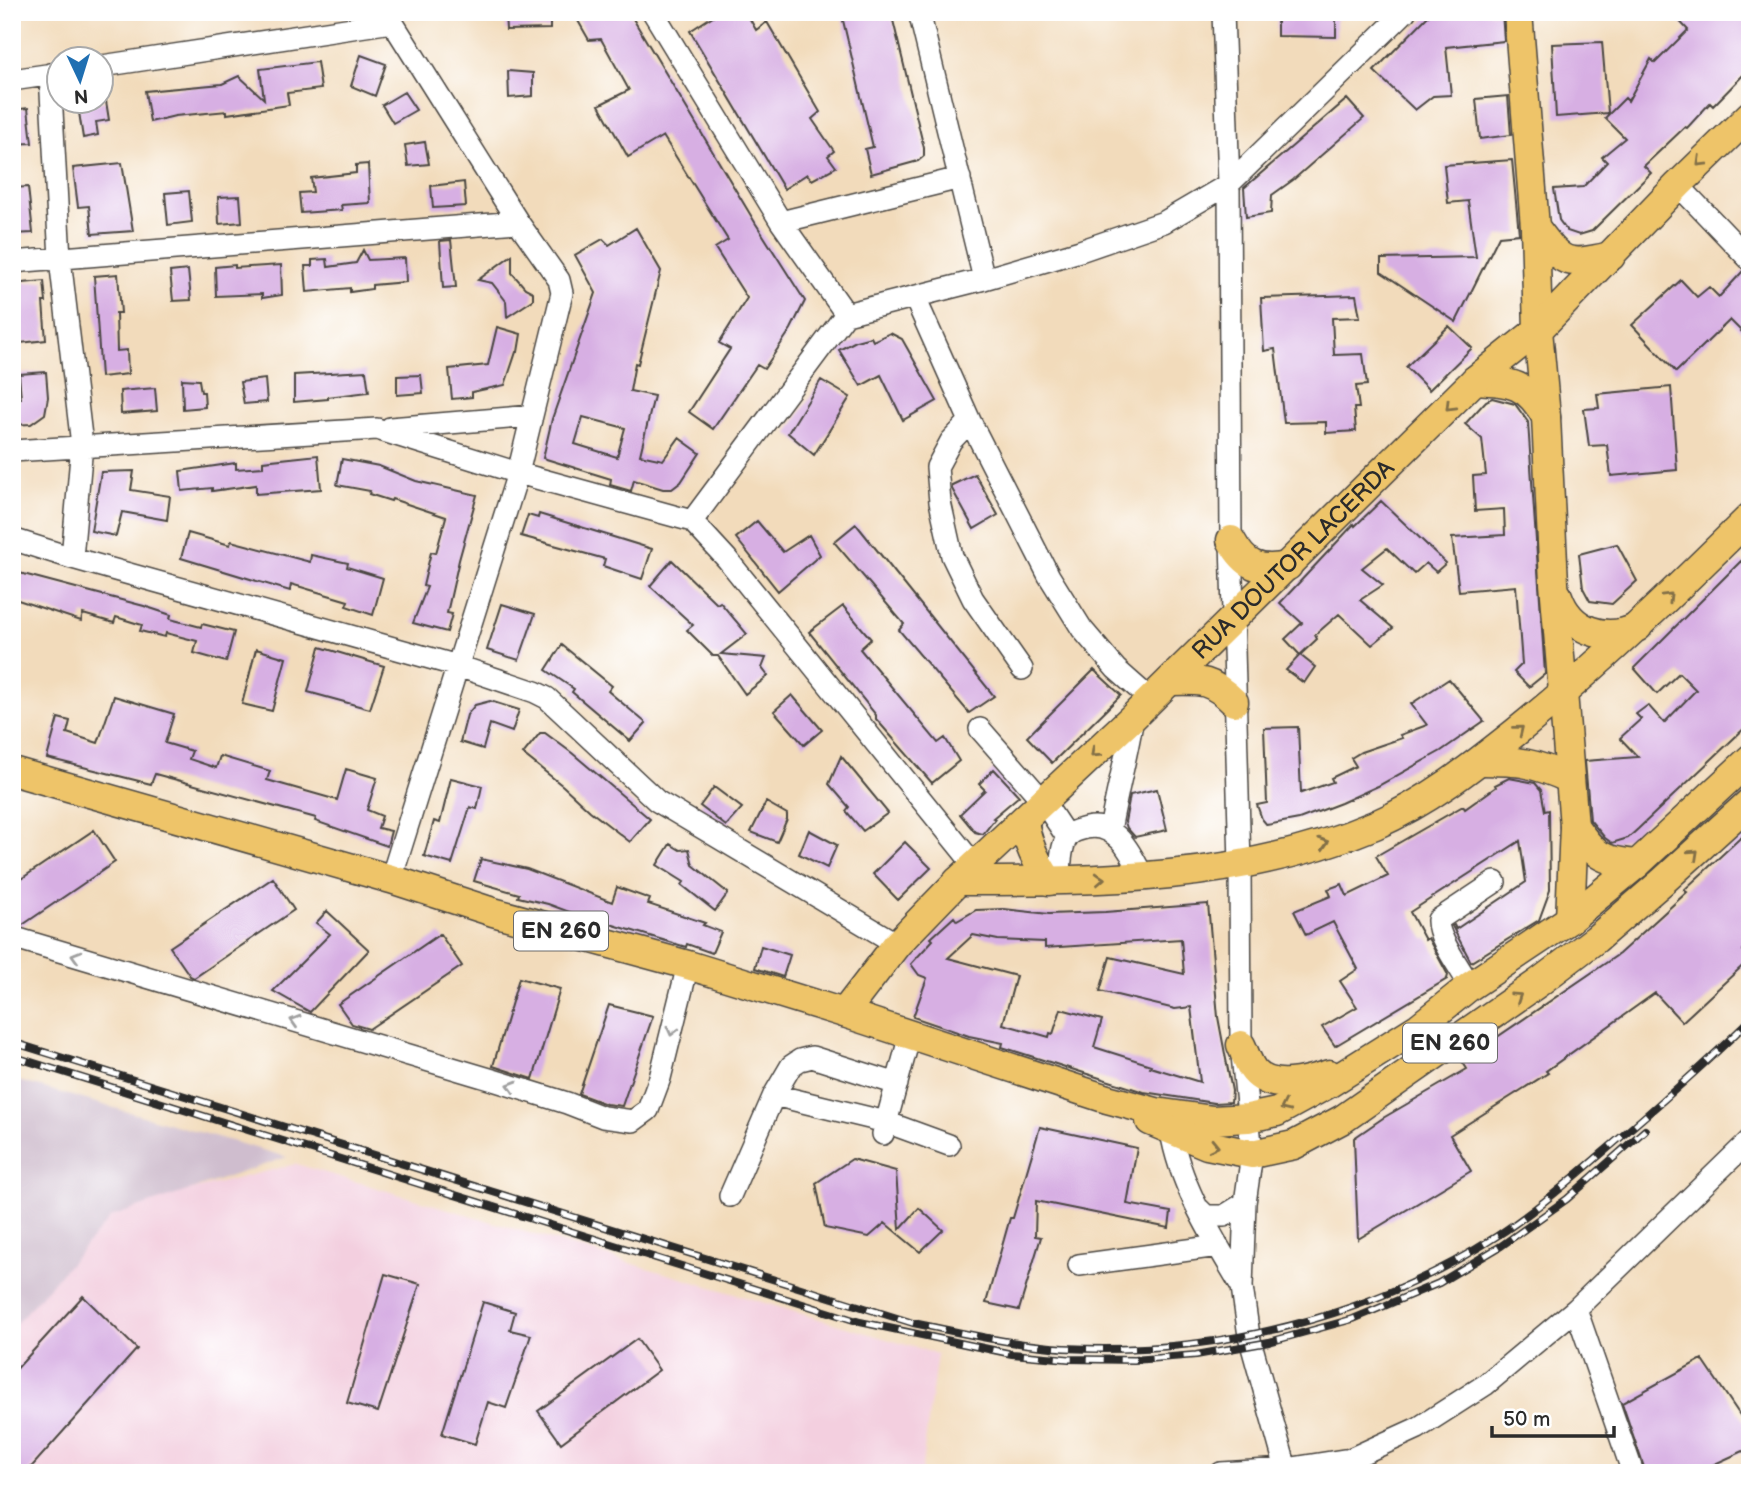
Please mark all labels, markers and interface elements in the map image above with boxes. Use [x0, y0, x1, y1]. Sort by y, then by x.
north arrow [46, 46, 116, 116]
text: N [73, 83, 89, 107]
one-way arrow [1696, 154, 1709, 167]
one-way arrow [1445, 397, 1458, 410]
street label: RUA DOUTOR LACERDA [1186, 453, 1400, 665]
one-way arrow [1660, 593, 1673, 606]
one-way arrow [1511, 725, 1523, 738]
one-way arrow [1090, 745, 1103, 758]
one-way arrow [1317, 836, 1329, 851]
one-way arrow [1686, 849, 1699, 862]
one-way arrow [1095, 871, 1106, 886]
road number: EN 260 [514, 912, 608, 950]
one-way arrow [71, 950, 83, 964]
one-way arrow [1509, 993, 1522, 1005]
one-way arrow [289, 1014, 301, 1029]
road number: EN 260 [1403, 1024, 1497, 1062]
one-way arrow [666, 1025, 680, 1037]
one-way arrow [507, 1080, 519, 1095]
one-way arrow [1280, 1099, 1292, 1113]
one-way arrow [1208, 1138, 1220, 1152]
scale bar [1492, 1394, 1615, 1438]
text: 50 m [1503, 1407, 1550, 1432]

